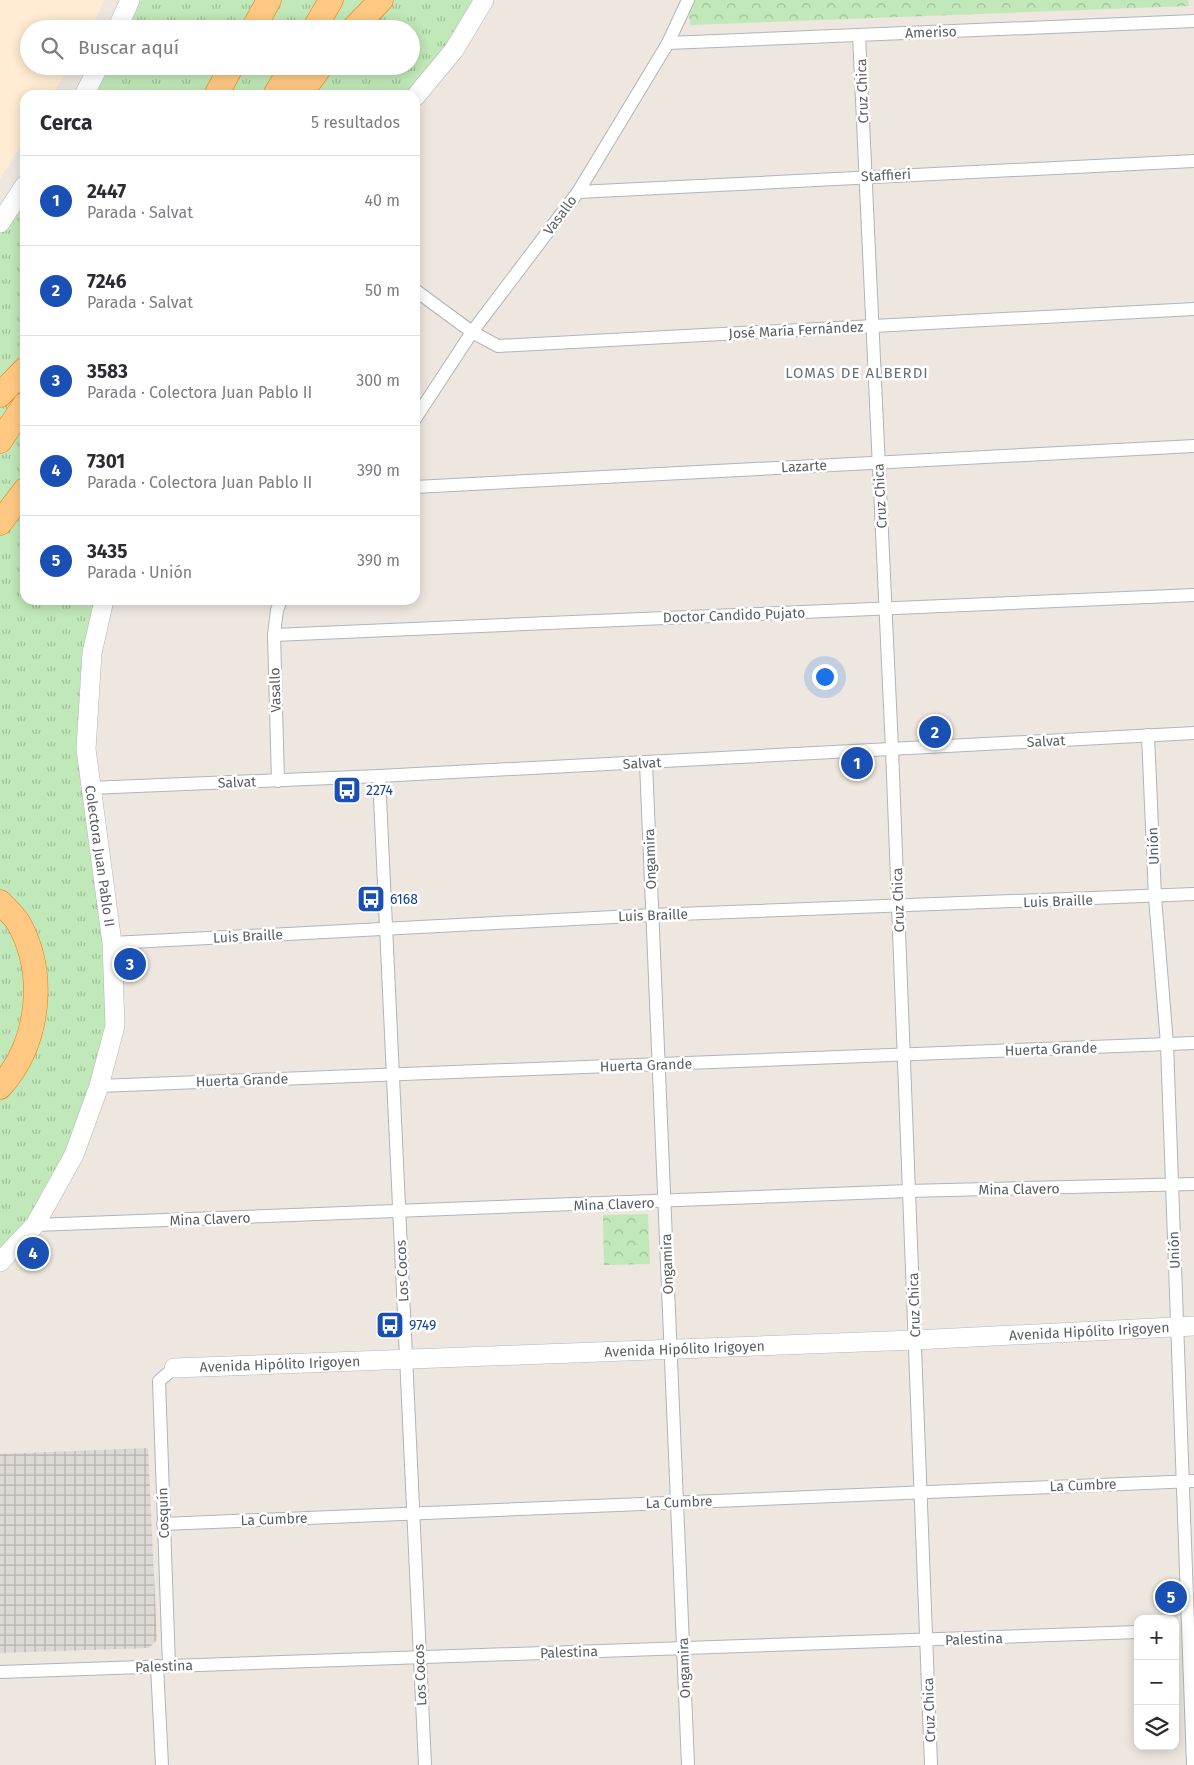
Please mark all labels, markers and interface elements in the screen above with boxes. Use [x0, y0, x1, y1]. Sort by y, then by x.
search box [20, 20, 420, 75]
street label: Ameriso [905, 23, 957, 42]
icon: search [38, 34, 66, 62]
text: Buscar aquí [78, 36, 179, 59]
street label: Cruz Chica [853, 58, 872, 124]
text: Cerca [40, 110, 92, 136]
text: 5 resultados [311, 113, 400, 132]
street label: Staffieri [861, 166, 911, 185]
text: 2447 [87, 180, 126, 203]
text: 1 [52, 191, 60, 210]
text: 40 m [365, 191, 400, 210]
street label: Vasallo [540, 192, 581, 238]
text: Parada · Salvat [87, 203, 193, 222]
text: 7246 [87, 270, 126, 293]
text: 2 [52, 281, 60, 300]
text: 50 m [365, 281, 400, 300]
text: Parada · Salvat [87, 293, 193, 312]
street label: José María Fernández [728, 318, 864, 343]
text: 3583 [87, 360, 128, 383]
district label: LOMAS DE ALBERDI [785, 364, 929, 382]
text: 3 [52, 371, 60, 390]
text: 300 m [356, 371, 400, 390]
text: Parada · Colectora Juan Pablo II [87, 383, 312, 402]
text: 7301 [87, 450, 125, 473]
street label: Lazarte [781, 457, 827, 476]
text: 4 [51, 461, 61, 480]
text: 390 m [357, 461, 400, 480]
street label: Cruz Chica [870, 463, 891, 529]
text: Parada · Colectora Juan Pablo II [87, 473, 312, 492]
text: 3435 [87, 540, 127, 563]
text: 5 [52, 551, 60, 570]
text: 390 m [357, 551, 400, 570]
text: Parada · Unión [87, 563, 192, 582]
street label: Doctor Candido Pujato [662, 605, 806, 626]
your location [812, 664, 838, 690]
street label: Vasallo [266, 667, 285, 713]
pin: 2 [919, 713, 951, 751]
street label: Salvat [1026, 732, 1067, 751]
pin: 1 [841, 744, 873, 782]
street label: Salvat [622, 754, 663, 773]
street label: Salvat [218, 773, 257, 792]
bus stop icon: 2274 [332, 775, 362, 805]
place label: 2274 [366, 782, 393, 799]
street label: Colectora Juan Pablo II [81, 784, 118, 928]
street label: Unión [1144, 827, 1163, 865]
street label: Ongamira [641, 828, 660, 890]
street label: Cruz Chica [889, 867, 908, 933]
bus stop icon: 6168 [356, 884, 386, 914]
place label: 6168 [390, 891, 418, 908]
street label: Luis Braille [1023, 892, 1093, 911]
street label: Luis Braille [618, 906, 688, 925]
street label: Luis Braille [213, 926, 283, 947]
pin: 3 [114, 945, 146, 983]
street label: Huerta Grande [1004, 1039, 1098, 1060]
street label: Huerta Grande [599, 1055, 693, 1076]
street label: Huerta Grande [195, 1070, 289, 1091]
street label: Mina Clavero [978, 1180, 1060, 1199]
street label: Mina Clavero [573, 1195, 655, 1214]
street label: Mina Clavero [169, 1210, 251, 1229]
street label: Unión [1165, 1231, 1184, 1269]
street label: Ongamira [658, 1233, 677, 1295]
pin: 4 [17, 1234, 49, 1272]
street label: Los Cocos [392, 1239, 413, 1302]
street label: Cruz Chica [905, 1272, 924, 1338]
bus stop icon: 9749 [375, 1310, 405, 1340]
place label: 9749 [409, 1317, 436, 1334]
street label: Avenida Hipólito Irigoyen [1009, 1319, 1170, 1344]
street label: Avenida Hipólito Irigoyen [604, 1338, 765, 1361]
street label: Avenida Hipólito Irigoyen [199, 1353, 361, 1376]
street label: La Cumbre [1049, 1476, 1117, 1495]
street label: Cosquín [154, 1487, 173, 1539]
street label: La Cumbre [645, 1493, 713, 1512]
street label: La Cumbre [240, 1510, 308, 1529]
pin: 5 [1155, 1578, 1187, 1616]
map controls [1134, 1615, 1179, 1750]
button: + [1134, 1615, 1179, 1660]
street label: Palestina [945, 1630, 1003, 1649]
street label: Ongamira [675, 1637, 694, 1699]
street label: Los Cocos [410, 1643, 431, 1706]
street label: Palestina [540, 1643, 598, 1662]
street label: Palestina [135, 1657, 193, 1676]
button: − [1134, 1660, 1179, 1705]
street label: Cruz Chica [920, 1677, 939, 1743]
button: layers [1134, 1705, 1179, 1750]

